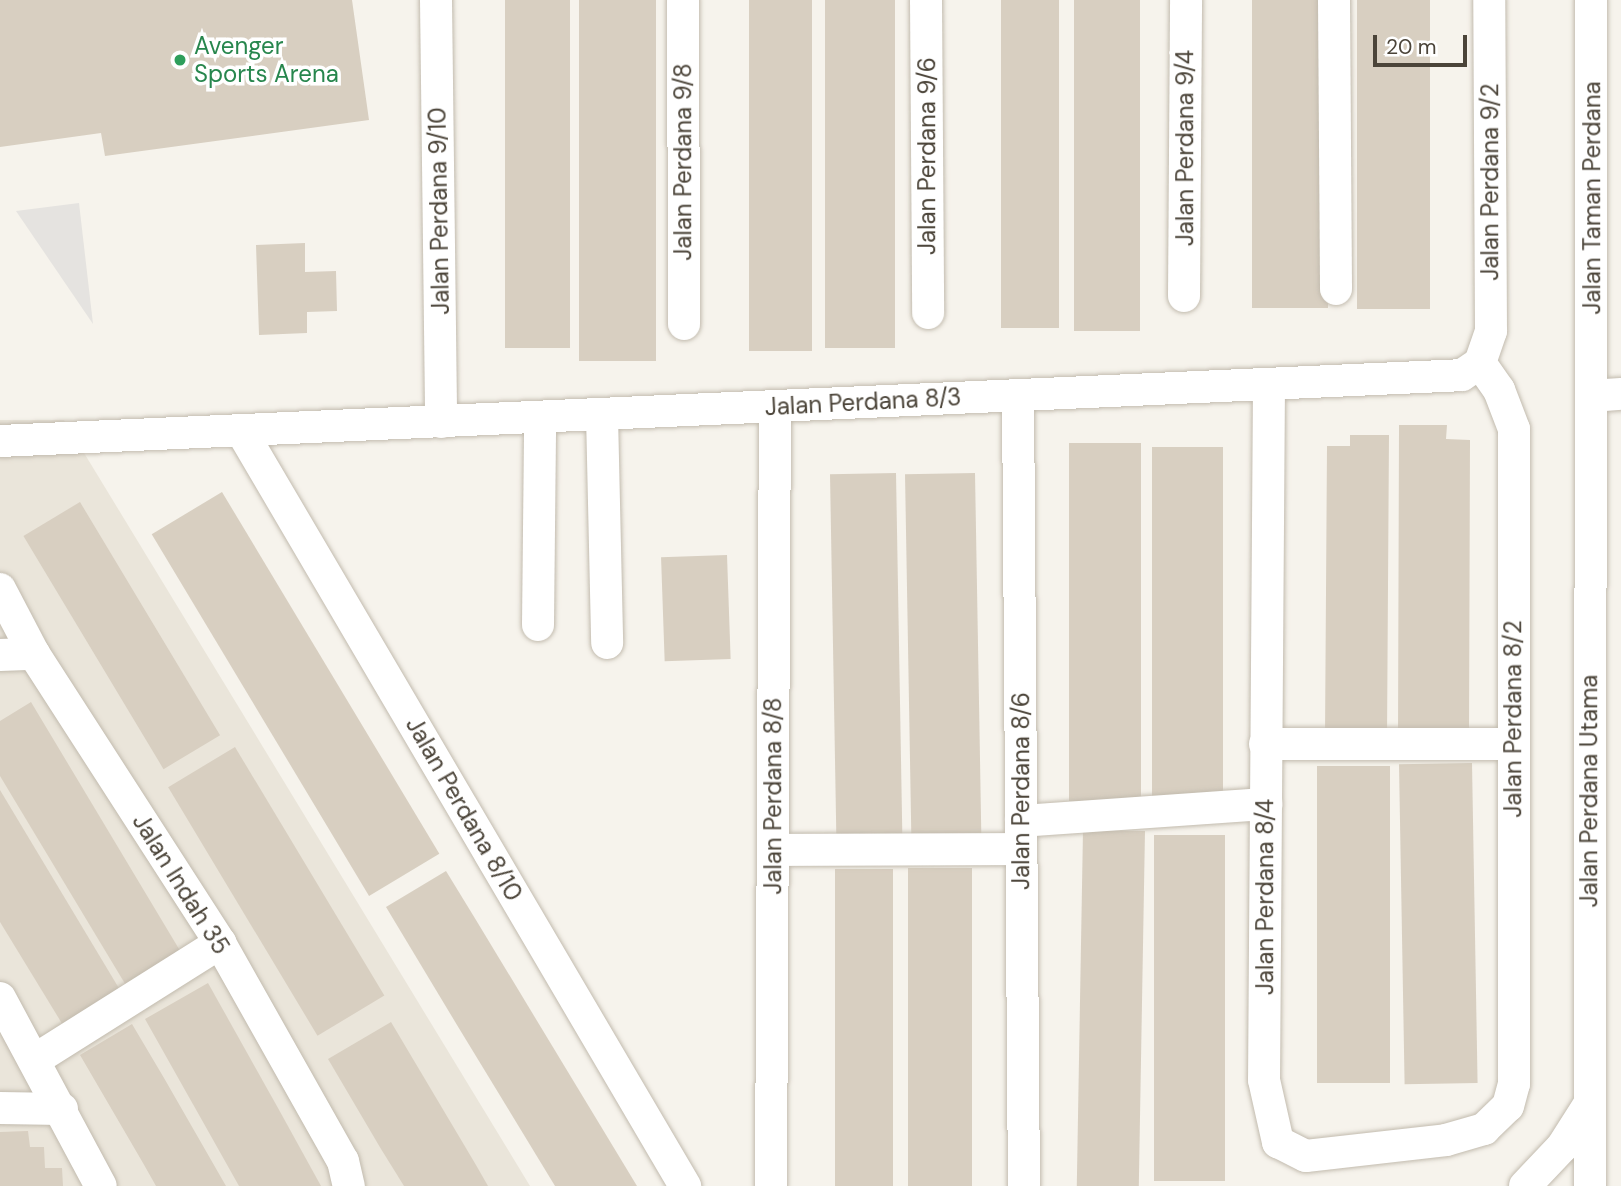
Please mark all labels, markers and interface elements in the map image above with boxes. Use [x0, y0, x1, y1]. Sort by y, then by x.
scale bar [1376, 21, 1470, 65]
place label: Avenger Sports Arena [194, 32, 339, 88]
text: 20 m [1386, 33, 1437, 61]
street label: Jalan Perdana 9/4 [1171, 50, 1199, 246]
marker: Avenger Sports Arena [172, 52, 188, 68]
street label: Jalan Perdana 9/6 [913, 57, 941, 255]
street label: Jalan Perdana 9/8 [669, 63, 697, 261]
street label: Jalan Taman Perdana [1578, 81, 1606, 315]
street label: Jalan Perdana 9/2 [1476, 83, 1504, 281]
street label: Jalan Perdana 9/10 [423, 107, 455, 315]
street label: Jalan Perdana 8/3 [764, 382, 962, 422]
street label: Jalan Perdana 8/2 [1499, 620, 1527, 818]
street label: Jalan Perdana Utama [1575, 675, 1603, 907]
street label: Jalan Perdana 8/6 [1007, 692, 1035, 890]
street label: Jalan Perdana 8/8 [759, 697, 787, 895]
street label: Jalan Perdana 8/10 [400, 712, 528, 906]
street label: Jalan Perdana 8/4 [1251, 799, 1279, 995]
street label: Jalan Indah 35 [126, 808, 236, 960]

